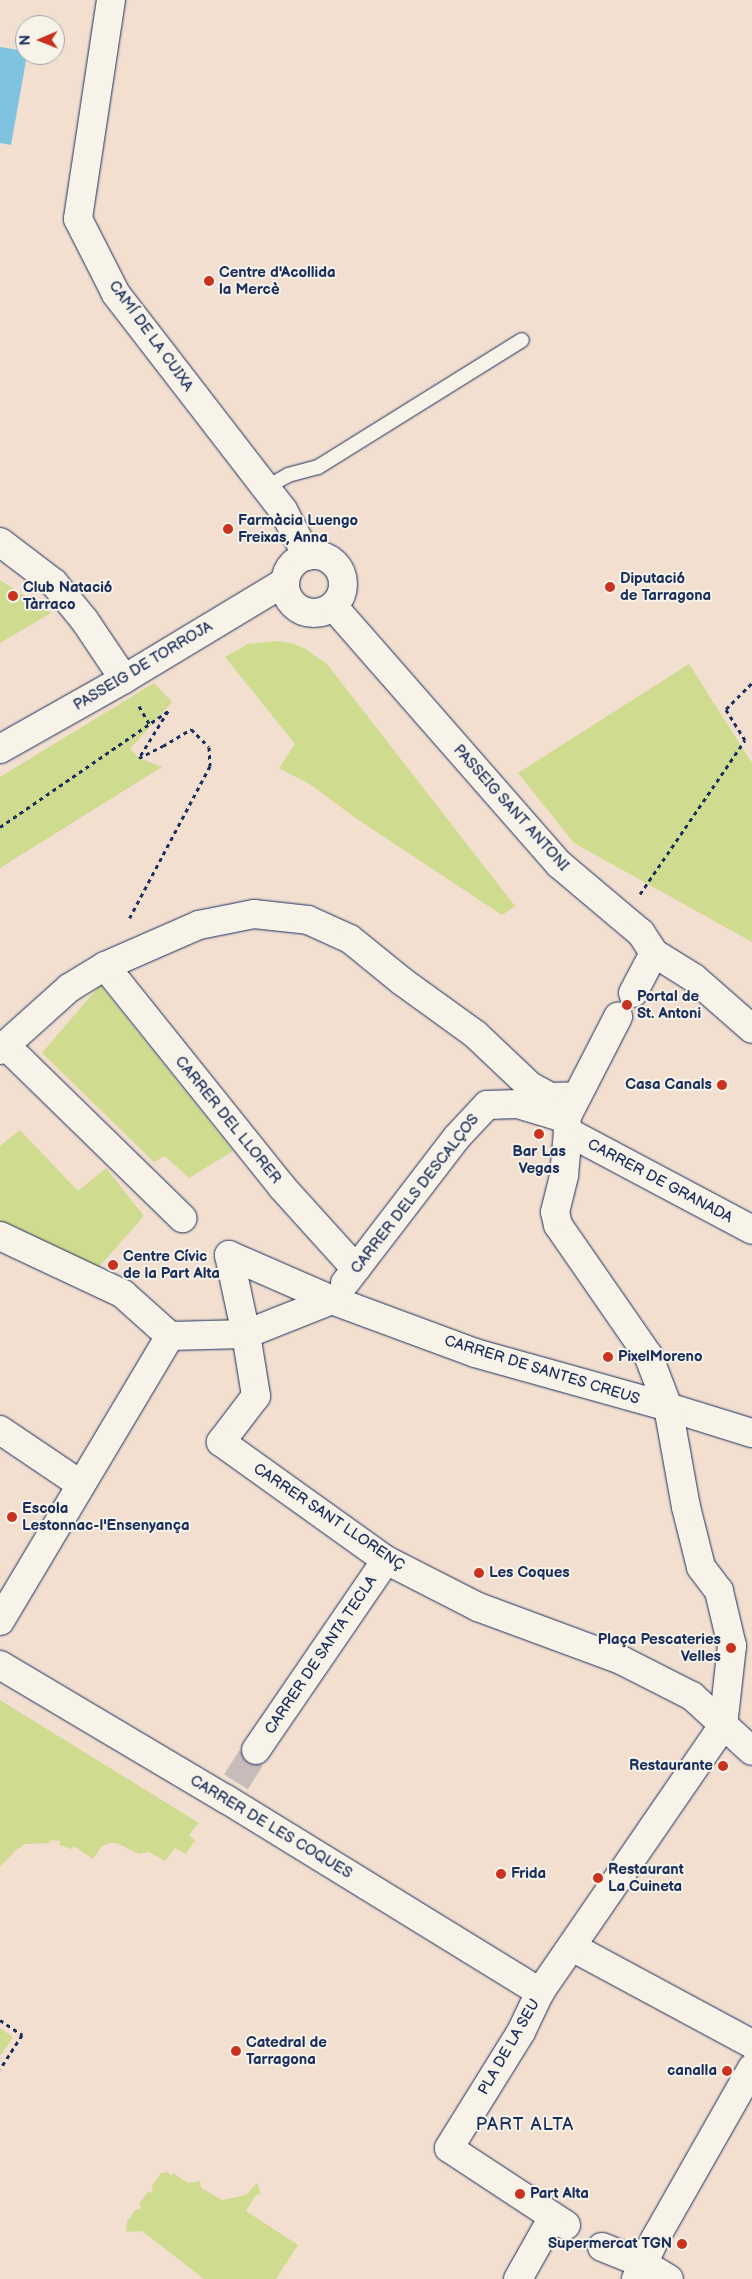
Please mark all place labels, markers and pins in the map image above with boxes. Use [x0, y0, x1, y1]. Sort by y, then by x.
place label: Centre d'Acollida la Mercè [219, 263, 336, 298]
marker: Centre d'Acollida la Mercè [203, 275, 215, 287]
place label: Farmàcia Luengo Freixas, Anna [238, 511, 358, 546]
marker: Farmàcia Luengo Freixas, Anna [222, 523, 234, 535]
place label: Diputació de Tarragona [620, 569, 711, 604]
place label: Club Natació Tàrraco [23, 578, 112, 613]
marker: Diputació de Tarragona [604, 581, 616, 593]
marker: Club Natació Tàrraco [7, 590, 19, 602]
place label: Portal de St. Antoni [637, 987, 701, 1022]
marker: Portal de St. Antoni [621, 999, 633, 1011]
place label: Casa Canals [625, 1076, 712, 1094]
marker: Casa Canals [716, 1079, 728, 1091]
marker: Bar Las Vegas [533, 1128, 545, 1140]
place label: Bar Las Vegas [512, 1142, 566, 1177]
place label: Centre Cívic de la Part Alta [123, 1247, 220, 1282]
marker: Centre Cívic de la Part Alta [107, 1259, 119, 1271]
place label: PixelMoreno [618, 1348, 702, 1366]
marker: PixelMoreno [602, 1351, 614, 1363]
place label: Escola Lestonnac-l'Ensenyança [22, 1499, 190, 1534]
marker: Escola Lestonnac-l'Ensenyança [6, 1511, 18, 1523]
place label: Les Coques [489, 1564, 570, 1582]
marker: Les Coques [473, 1567, 485, 1579]
place label: Plaça Pescateries Velles [598, 1630, 721, 1665]
marker: Plaça Pescateries Velles [725, 1642, 737, 1654]
place label: Restaurante [629, 1757, 713, 1775]
marker: Restaurante [717, 1760, 729, 1772]
place label: Restaurant La Cuineta [608, 1860, 684, 1895]
place label: Frida [511, 1865, 546, 1883]
marker: Frida [495, 1868, 507, 1880]
marker: Restaurant La Cuineta [592, 1872, 604, 1884]
place label: Catedral de Tarragona [246, 2033, 327, 2068]
marker: Catedral de Tarragona [230, 2045, 242, 2057]
place label: canalla [667, 2062, 717, 2080]
marker: canalla [721, 2065, 733, 2077]
place label: Part Alta [530, 2185, 589, 2203]
marker: Part Alta [514, 2188, 526, 2200]
place label: Supermercat TGN [548, 2235, 672, 2253]
marker: Supermercat TGN [676, 2238, 688, 2250]

